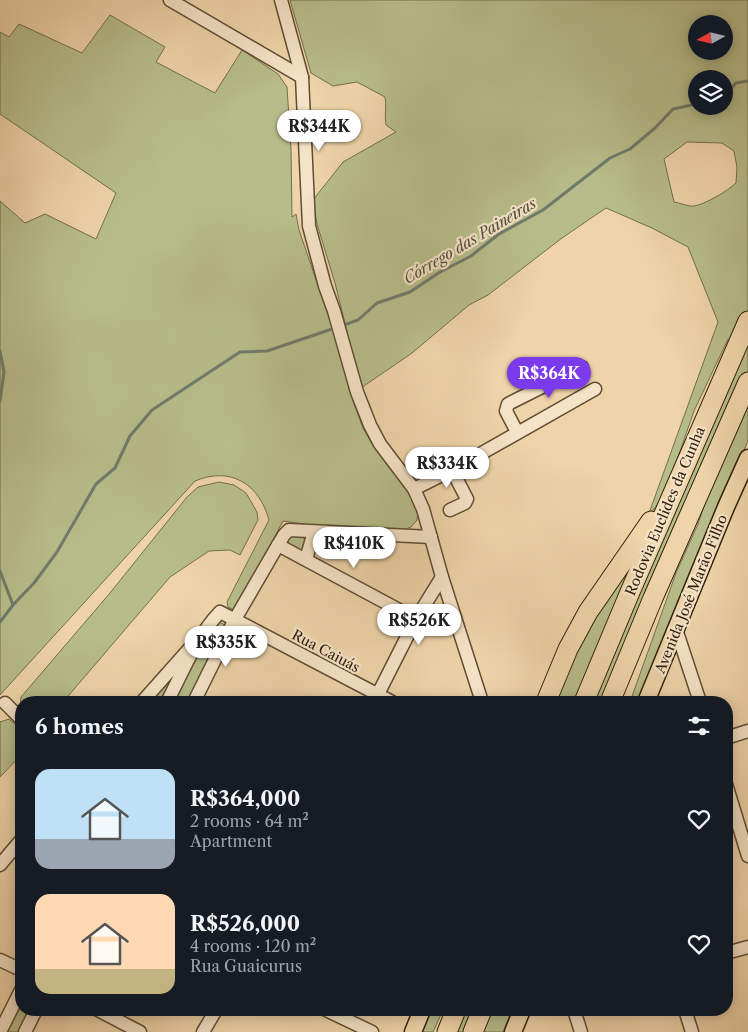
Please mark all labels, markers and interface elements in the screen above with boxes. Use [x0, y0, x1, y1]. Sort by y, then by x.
north arrow [688, 15, 732, 60]
map controls [688, 15, 733, 115]
button: layers [688, 70, 733, 115]
pin: R$344K [278, 110, 360, 152]
text: R$344K [288, 116, 350, 136]
water label: Córrego das Paineiras [400, 193, 540, 288]
pin: R$364K [508, 356, 590, 399]
text: R$364K [518, 363, 580, 383]
street label: Rodovia Euclides da Cunha [621, 423, 709, 598]
pin: R$334K [406, 446, 488, 489]
text: R$334K [416, 453, 478, 473]
street label: Avenida José Marão Filho [650, 512, 731, 677]
pin: R$410K [313, 526, 395, 569]
text: R$410K [324, 533, 384, 553]
pin: R$526K [378, 604, 460, 646]
text: R$526K [388, 610, 450, 630]
pin: R$335K [185, 626, 267, 668]
street label: Rua Caiuás [289, 626, 363, 676]
text: R$335K [196, 632, 256, 652]
icon: filters [685, 712, 713, 740]
text: 6 homes [35, 714, 124, 739]
text: R$364,000 [190, 786, 300, 811]
icon: home [75, 789, 135, 849]
icon: heart [685, 805, 713, 833]
text: 2 rooms · 64 m² [190, 811, 309, 831]
text: Apartment [190, 831, 272, 851]
text: R$526,000 [190, 911, 300, 936]
icon: home [75, 914, 135, 974]
icon: heart [685, 930, 713, 958]
text: 4 rooms · 120 m² [190, 936, 316, 956]
text: Rua Guaicurus [190, 956, 302, 976]

